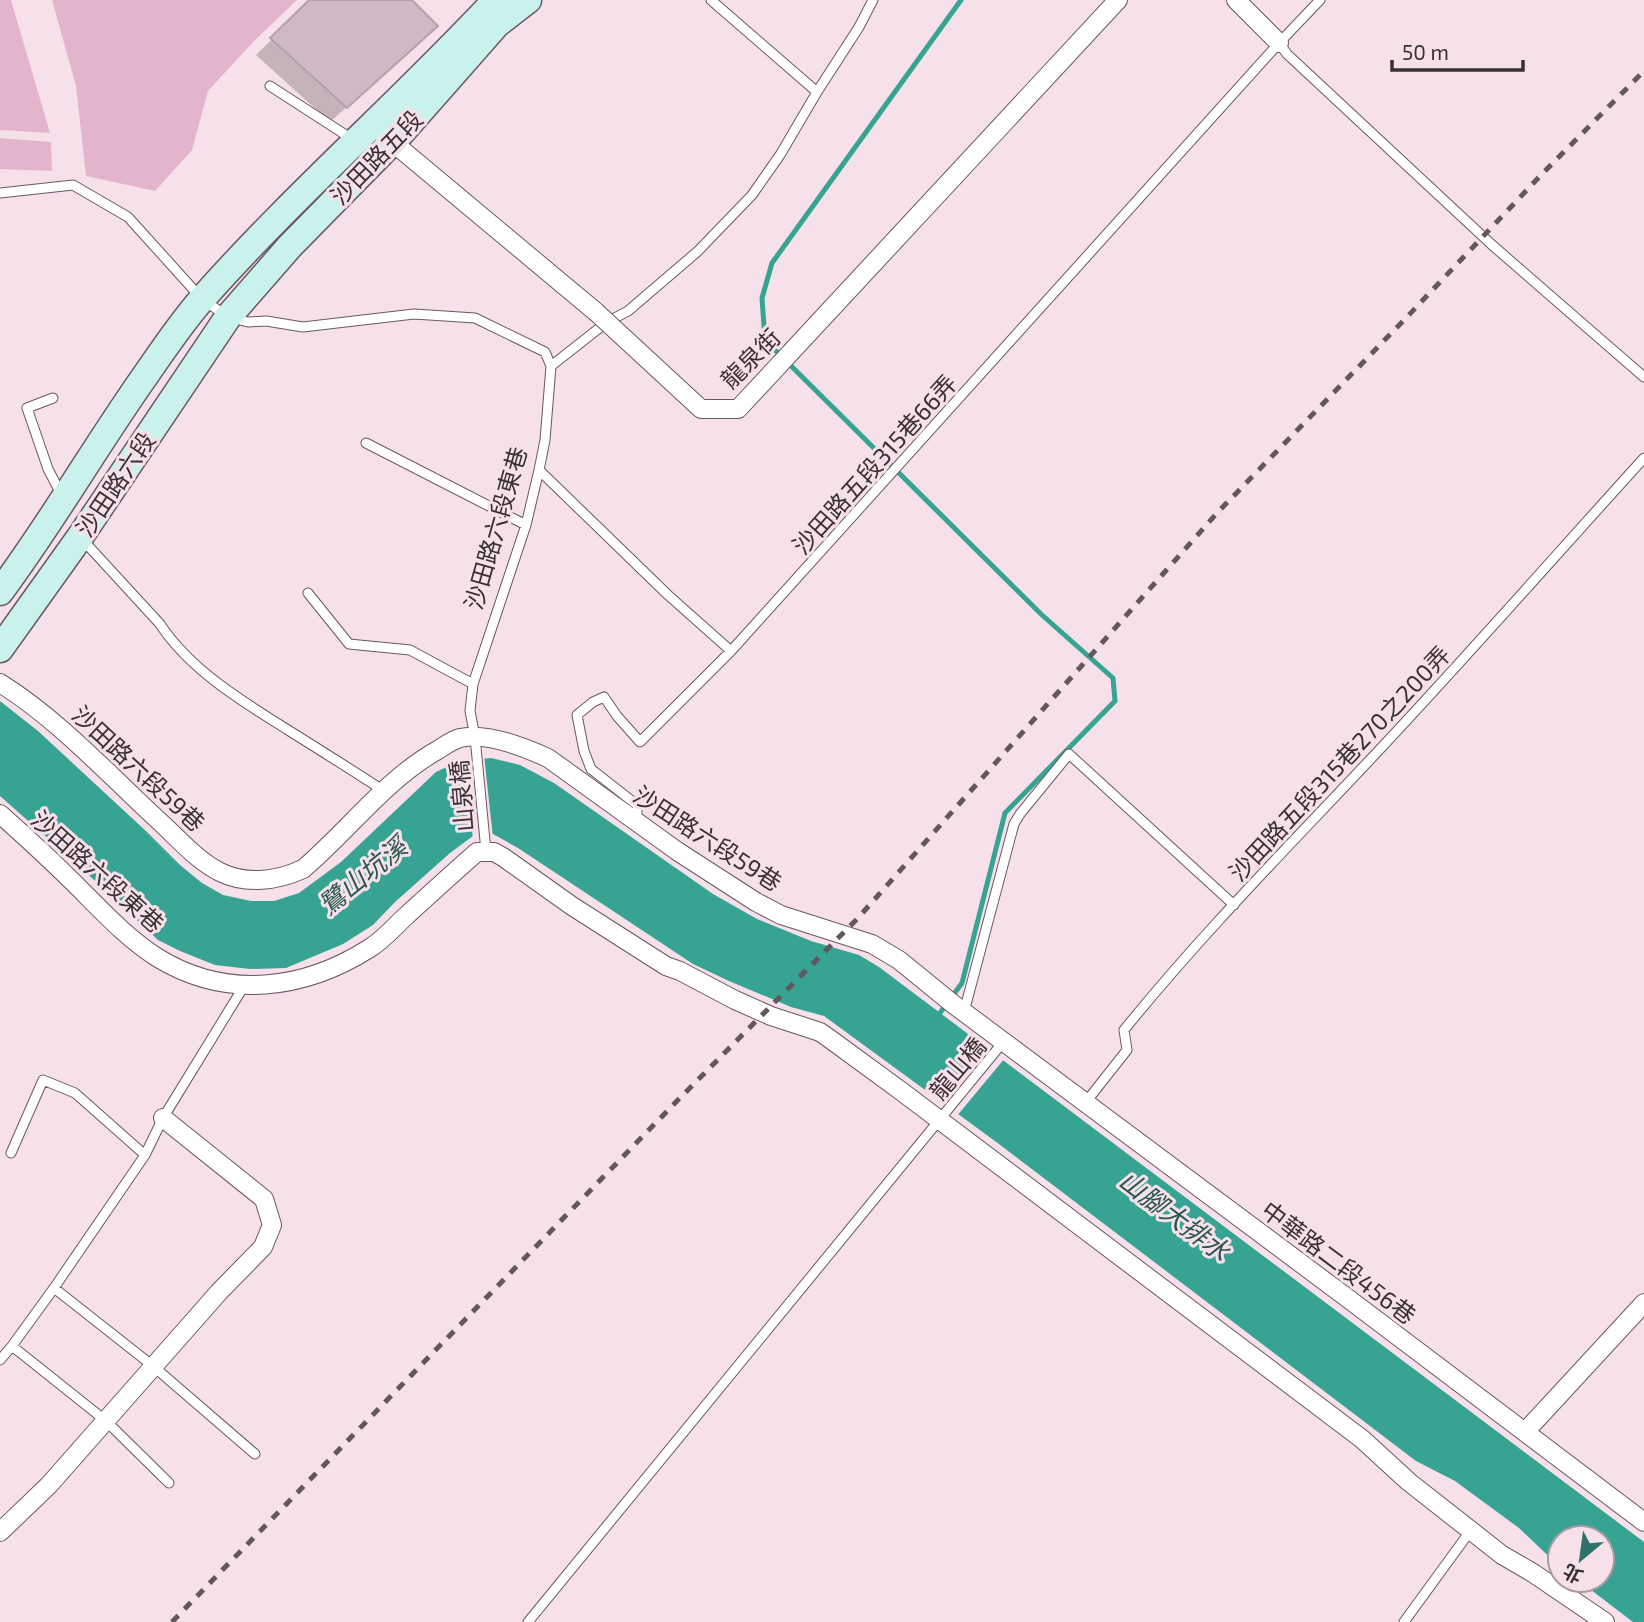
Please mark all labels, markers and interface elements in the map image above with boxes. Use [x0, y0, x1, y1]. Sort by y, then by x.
scale bar [1392, 28, 1523, 72]
text: 50 m [1402, 39, 1449, 64]
street label: 沙田路五段 [324, 104, 428, 210]
street label: 龍泉街 [714, 322, 786, 394]
street label: 沙田路五段315巷66弄 [786, 368, 962, 560]
street label: 沙田路六段 [69, 426, 161, 542]
street label: 沙田路六段東巷 [458, 443, 532, 613]
street label: 沙田路五段315巷270之200弄 [1223, 640, 1455, 886]
street label: 沙田路六段59巷 [67, 699, 211, 837]
street label: 山泉橋 [443, 759, 479, 833]
street label: 沙田路六段59巷 [629, 779, 787, 897]
street label: 沙田路六段東巷 [26, 804, 170, 938]
water label: 鷺山坑溪 [312, 828, 415, 920]
street label: 龍山橋 [923, 1031, 991, 1105]
water label: 山腳大排水 [1114, 1163, 1237, 1267]
street label: 中華路二段456巷 [1256, 1195, 1422, 1329]
north arrow [1546, 1524, 1616, 1594]
text: 北 [1559, 1560, 1586, 1589]

